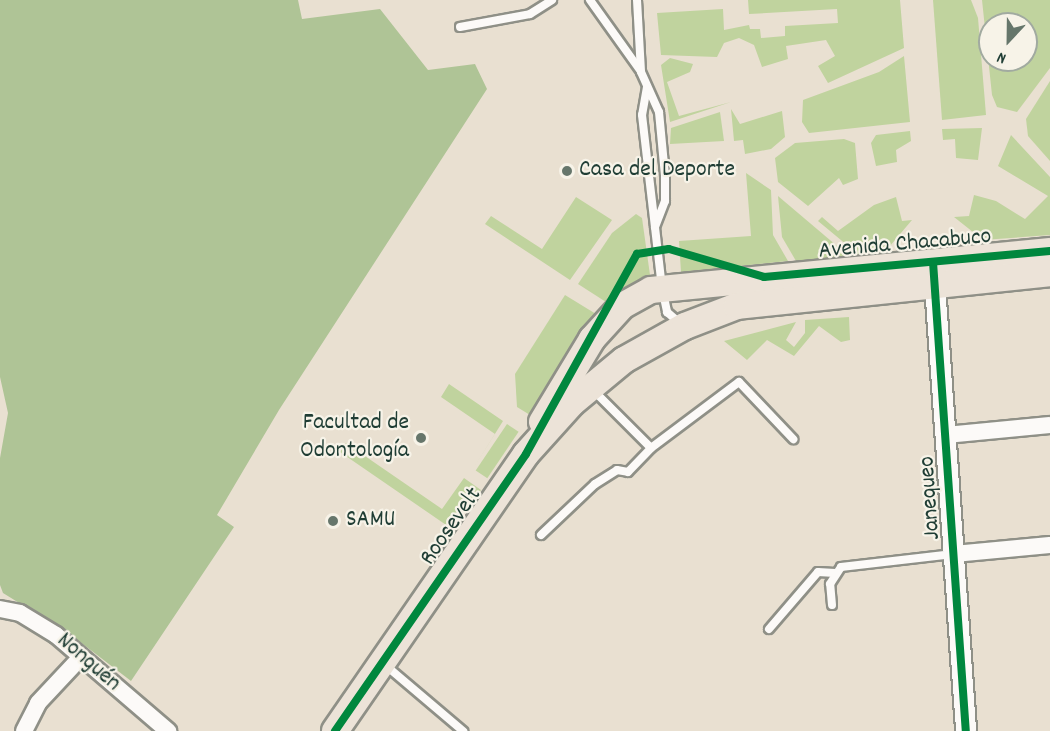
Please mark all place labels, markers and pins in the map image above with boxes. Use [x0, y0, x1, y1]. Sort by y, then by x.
place label: Casa del Deporte [579, 157, 735, 185]
marker: Casa del Deporte [560, 164, 574, 178]
place label: Facultad de Odontología [300, 410, 409, 466]
marker: Facultad de Odontología [414, 431, 428, 445]
place label: SAMU [346, 507, 395, 535]
marker: SAMU [324, 512, 342, 530]

